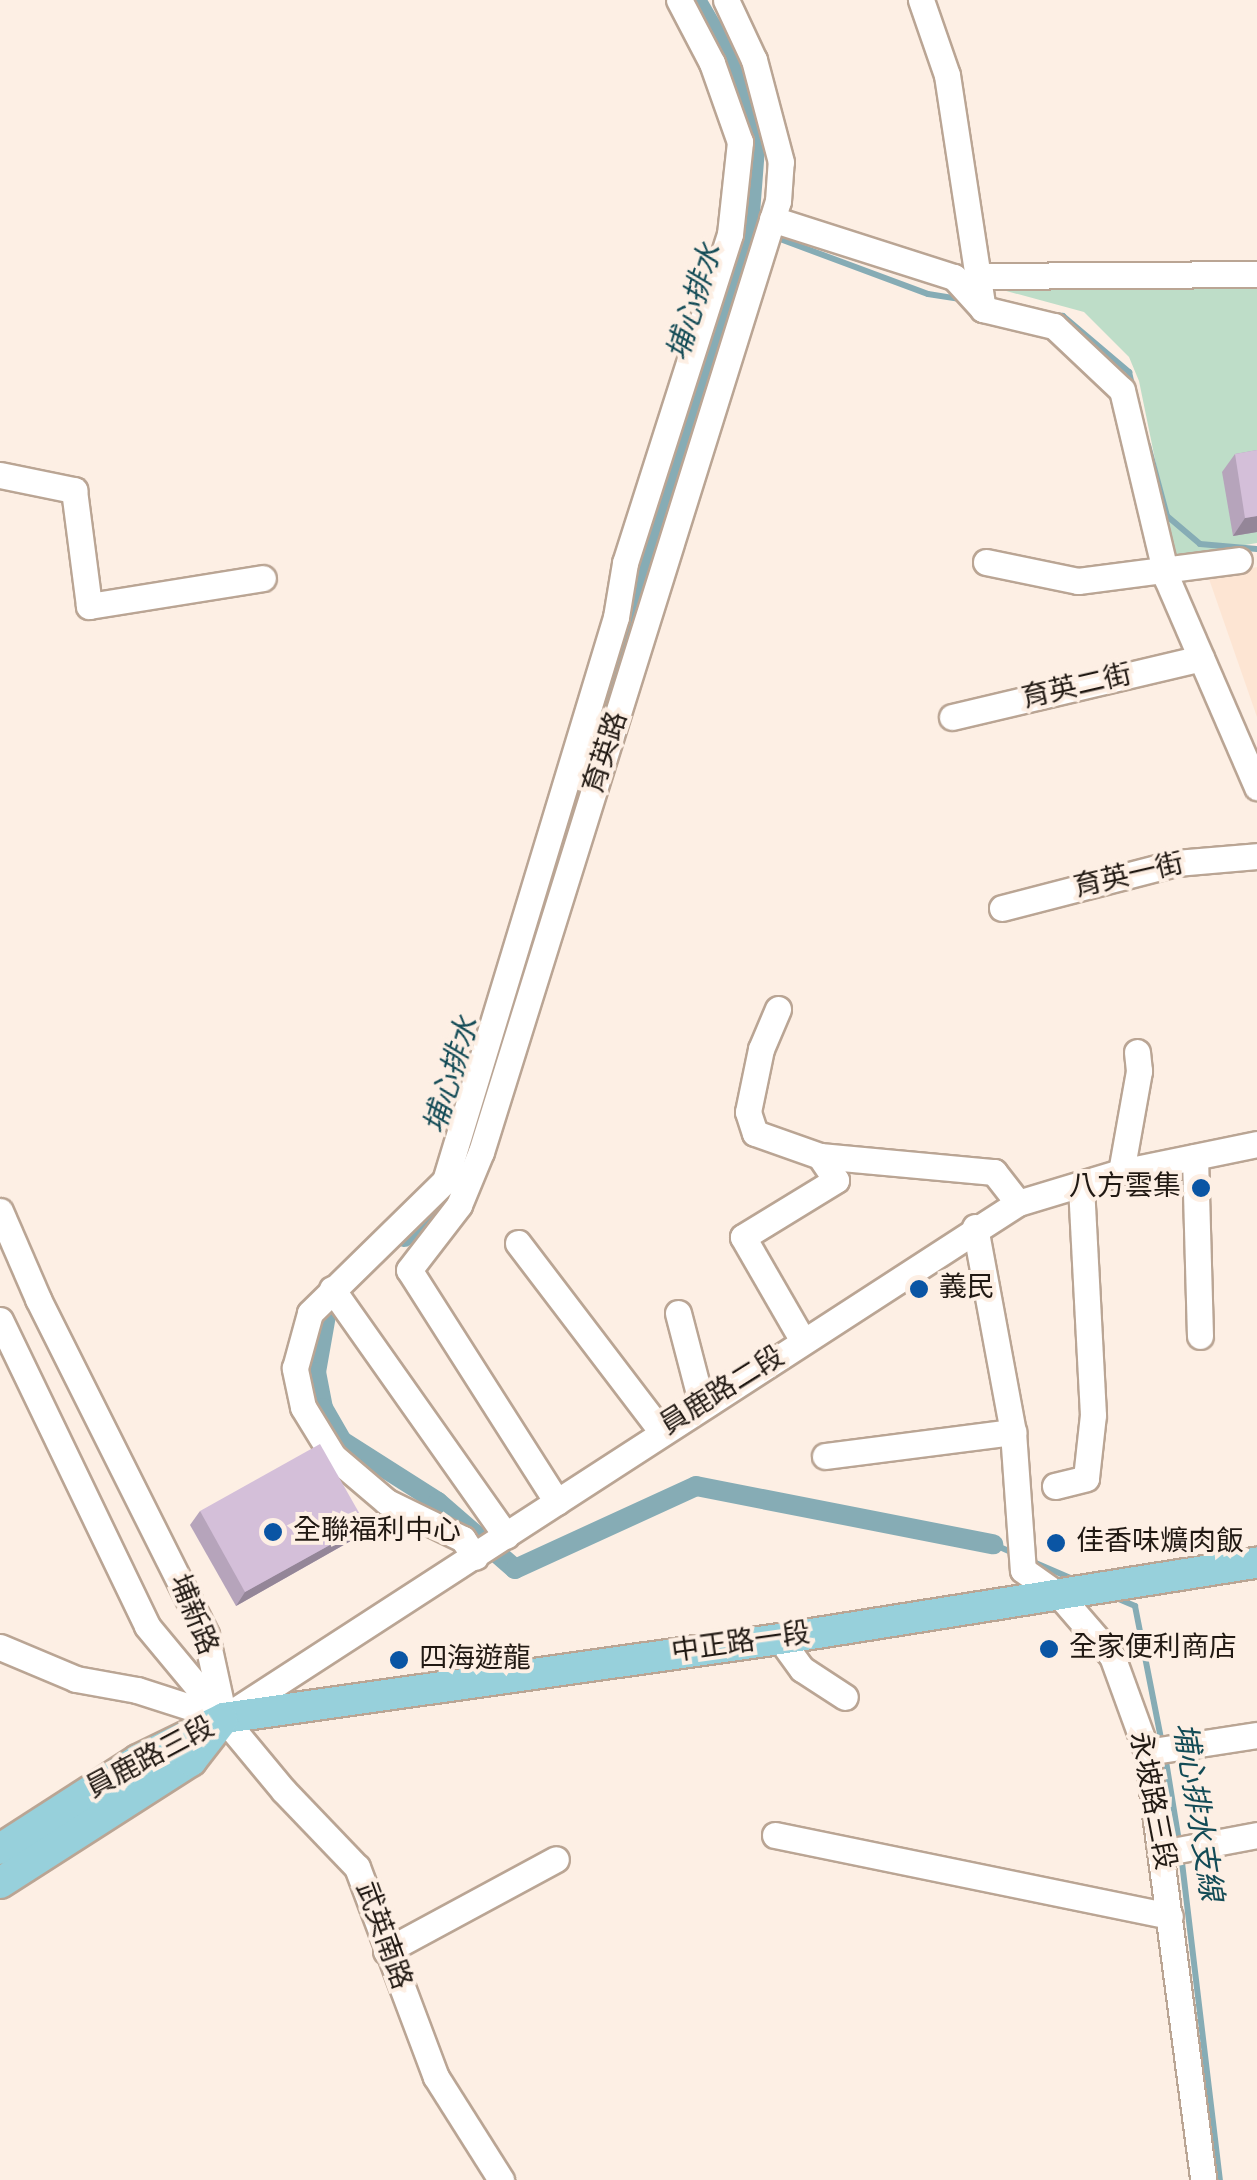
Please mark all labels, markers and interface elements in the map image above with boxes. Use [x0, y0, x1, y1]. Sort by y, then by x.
water label: 埔心排水 [662, 240, 732, 366]
street label: 育英二街 [1019, 659, 1135, 717]
street label: 育英路 [578, 708, 636, 798]
street label: 育英一街 [1071, 848, 1187, 906]
water label: 埔心排水 [419, 1013, 489, 1139]
place label: 八方雲集 [1069, 1171, 1181, 1205]
marker: 八方雲集 [1190, 1177, 1212, 1199]
place label: 義民 [939, 1272, 995, 1306]
marker: 義民 [908, 1278, 930, 1300]
street label: 員鹿路二段 [655, 1341, 791, 1443]
place label: 全聯福利中心 [293, 1515, 461, 1549]
marker: 全聯福利中心 [262, 1521, 284, 1543]
place label: 佳香味爌肉飯 [1076, 1526, 1244, 1560]
marker: 佳香味爌肉飯 [1045, 1532, 1067, 1554]
street label: 埔新路 [161, 1570, 223, 1660]
street label: 中正路一段 [669, 1618, 813, 1670]
place label: 全家便利商店 [1069, 1632, 1237, 1666]
marker: 全家便利商店 [1038, 1638, 1060, 1660]
place label: 四海遊龍 [419, 1643, 531, 1677]
marker: 四海遊龍 [388, 1649, 410, 1671]
street label: 員鹿路三段 [81, 1711, 221, 1807]
water label: 埔心排水支線 [1163, 1720, 1227, 1904]
street label: 永坡路三段 [1121, 1729, 1181, 1873]
street label: 武英南路 [347, 1878, 417, 1994]

